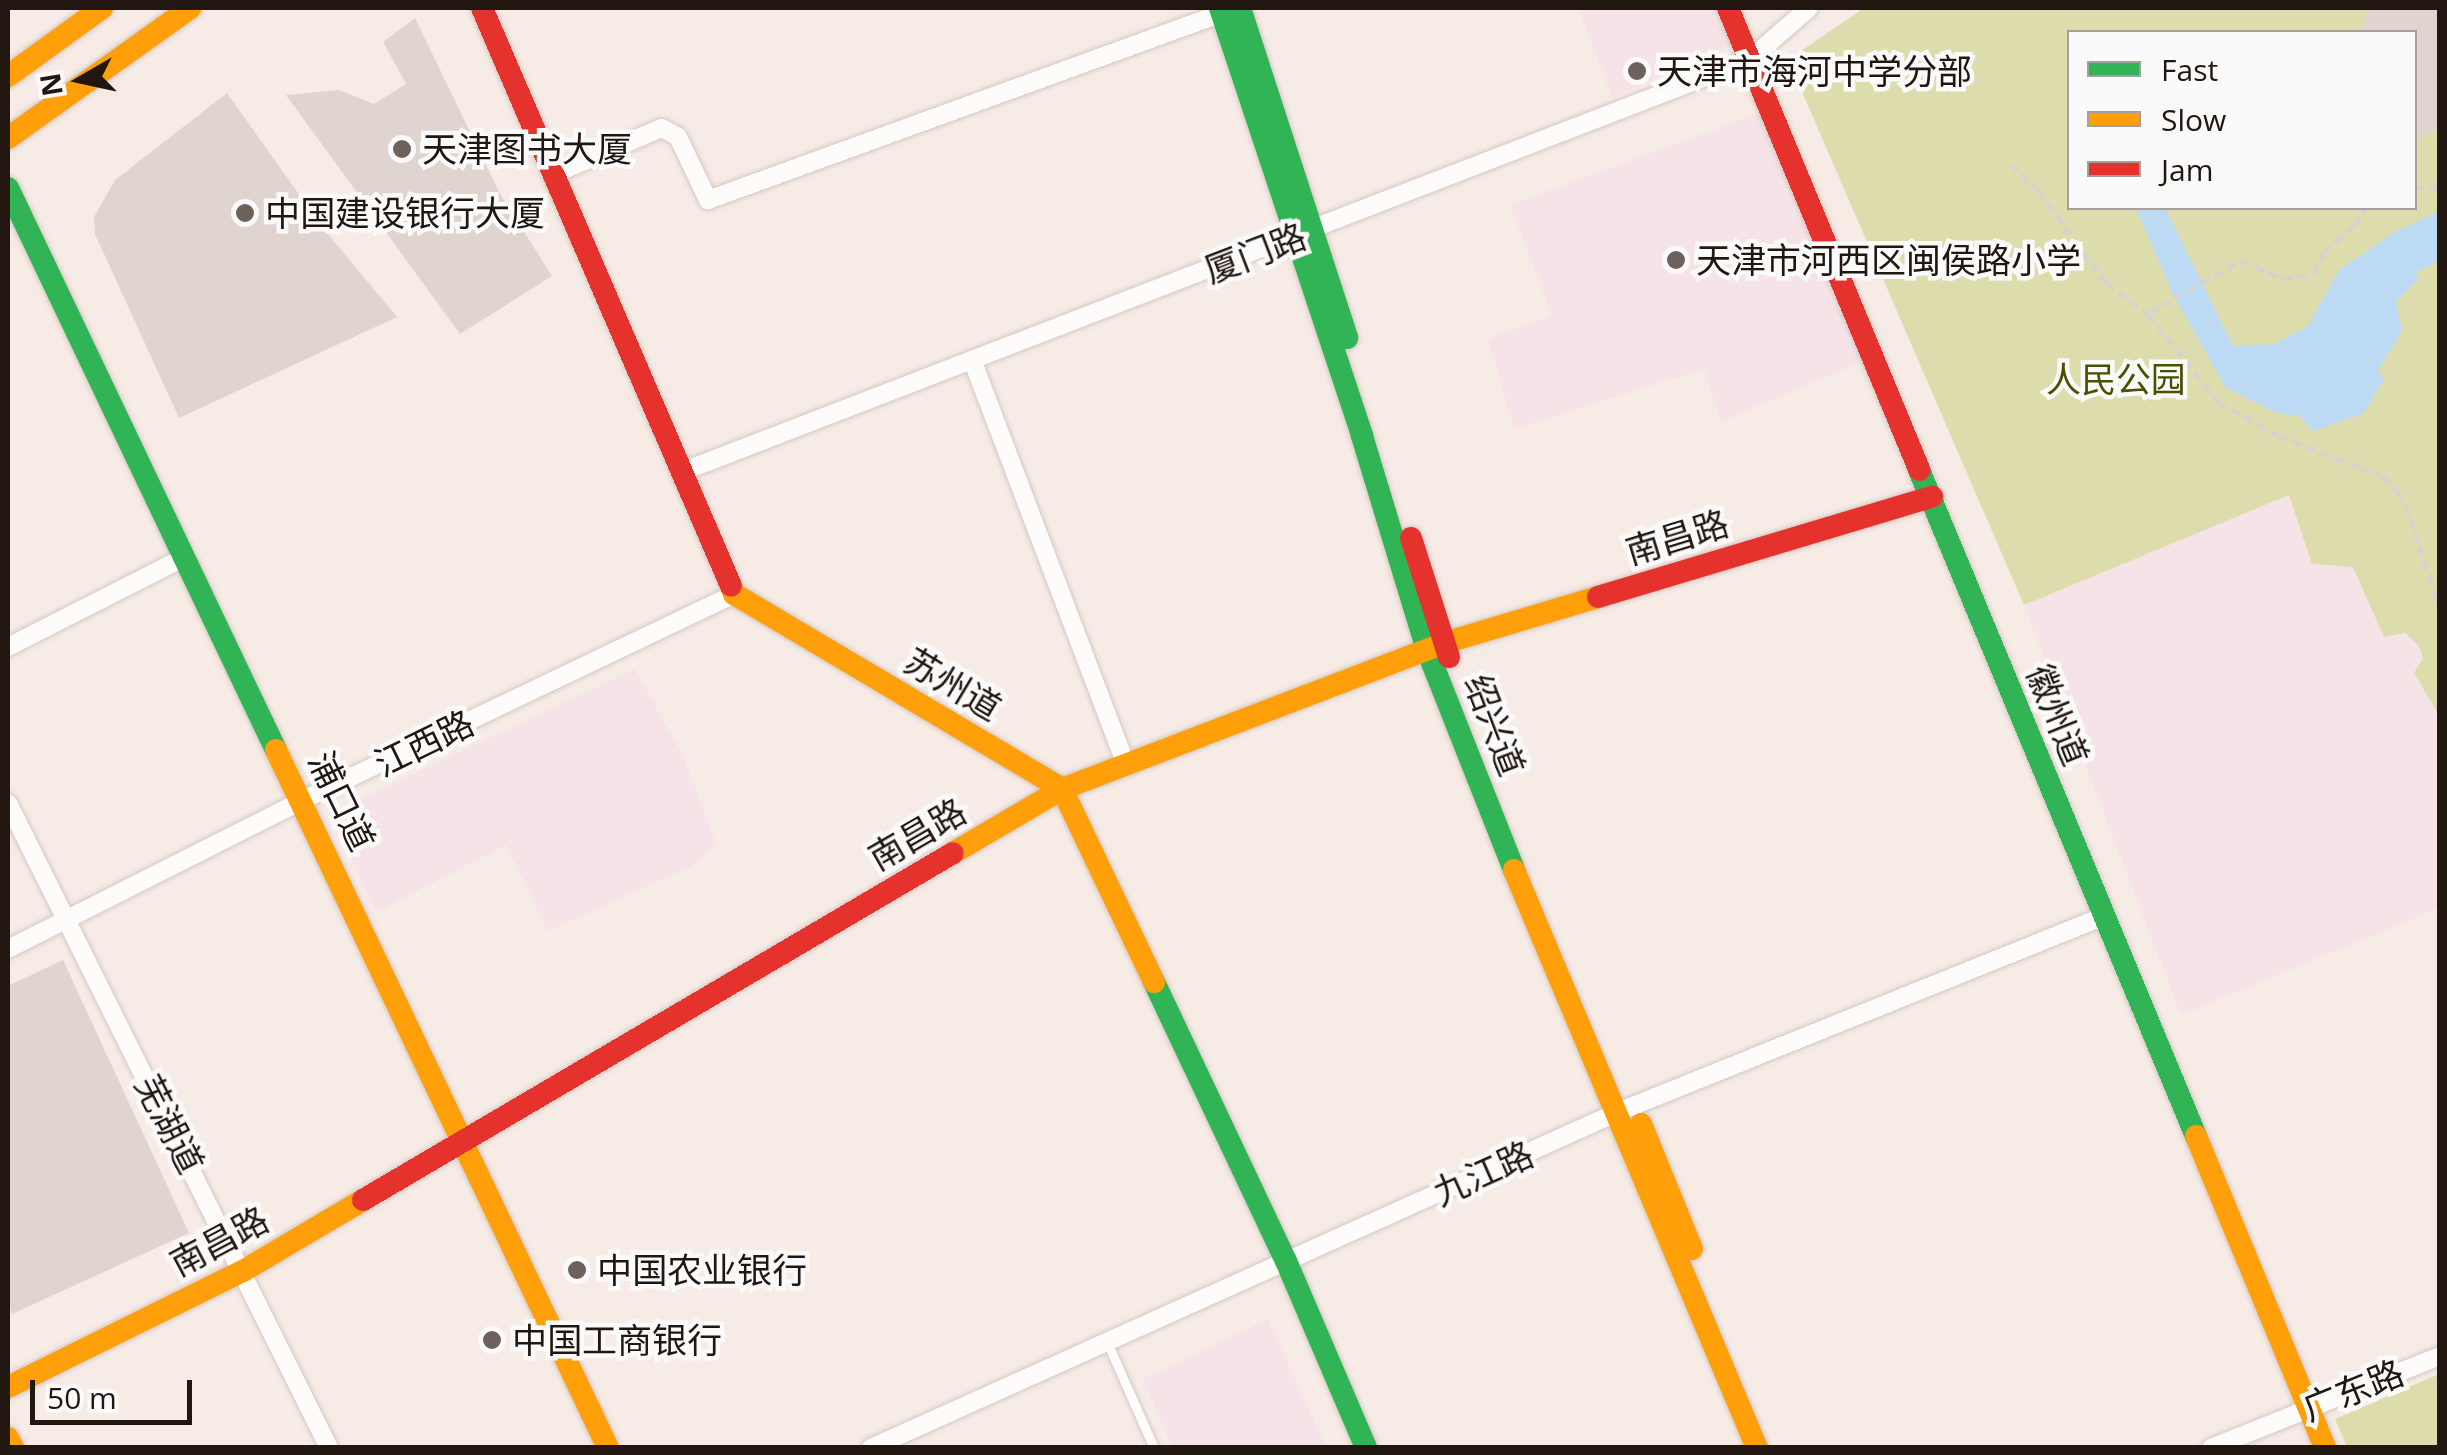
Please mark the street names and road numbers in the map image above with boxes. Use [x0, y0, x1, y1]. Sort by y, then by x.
street label: 厦门路 [1198, 215, 1312, 291]
street label: 南昌路 [1621, 502, 1733, 572]
street label: 苏州道 [897, 639, 1009, 729]
street label: 徽州道 [2019, 658, 2097, 772]
street label: 绍兴道 [1457, 668, 1533, 782]
street label: 江西路 [368, 701, 480, 785]
street label: 浦口道 [300, 745, 384, 857]
street label: 南昌路 [861, 790, 973, 878]
street label: 芜湖道 [127, 1068, 213, 1180]
street label: 九江路 [1426, 1132, 1540, 1214]
street label: 南昌路 [163, 1198, 275, 1284]
street label: 广东路 [2296, 1351, 2410, 1429]

